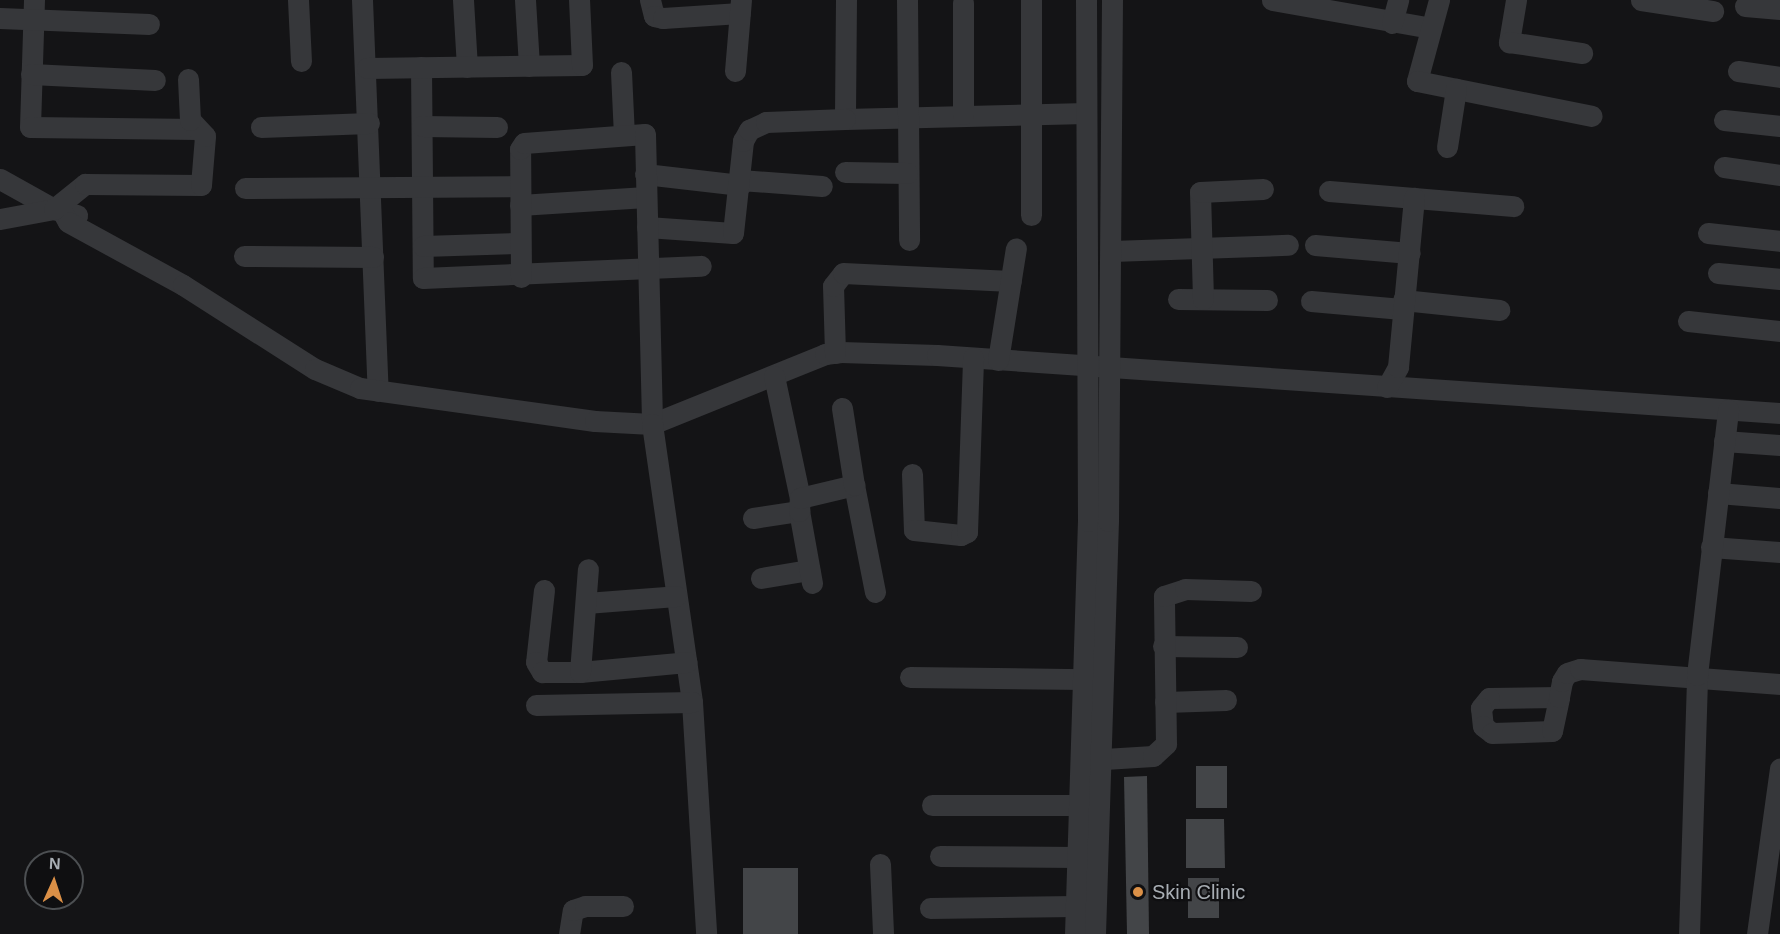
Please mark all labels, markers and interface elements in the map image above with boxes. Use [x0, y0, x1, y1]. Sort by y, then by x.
north arrow [24, 850, 84, 910]
text: N [49, 855, 61, 872]
place label: Skin Clinic [1152, 880, 1245, 904]
marker: Skin Clinic [1129, 883, 1147, 901]

